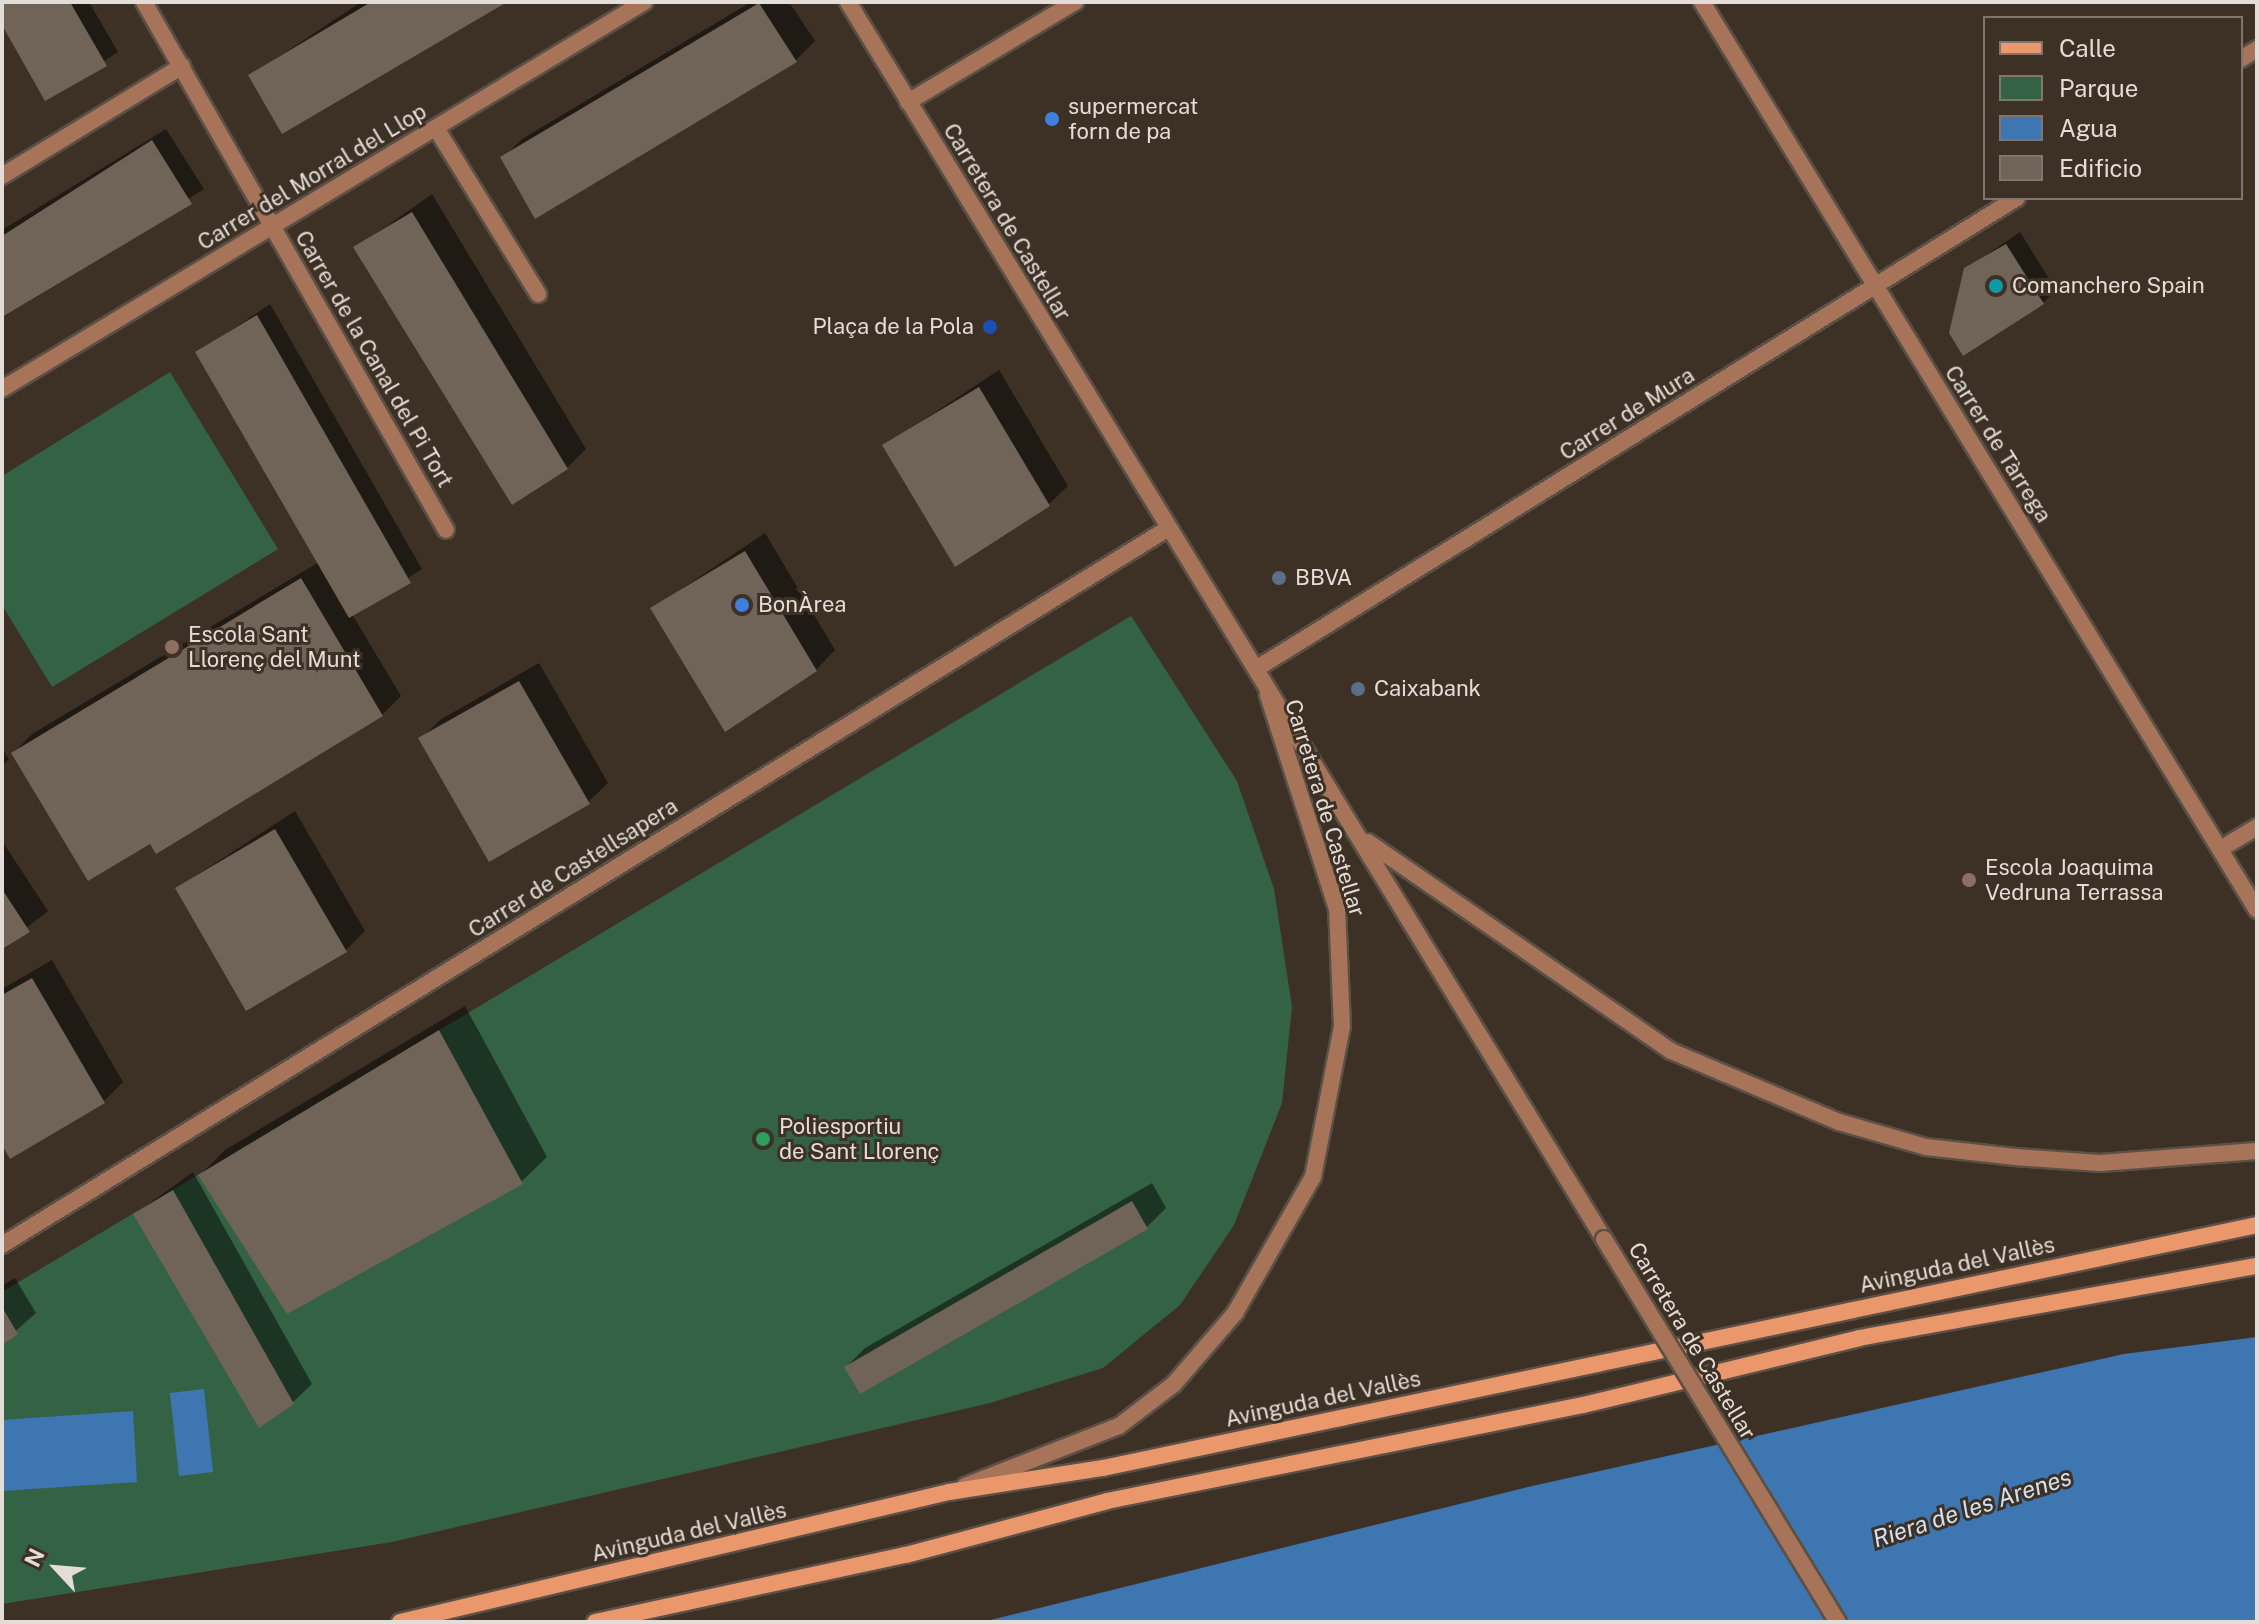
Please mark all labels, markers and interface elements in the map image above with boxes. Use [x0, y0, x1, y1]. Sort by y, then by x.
legend [1983, 16, 2243, 200]
text: Calle [2059, 34, 2116, 62]
text: Parque [2059, 74, 2138, 102]
place label: supermercat forn de pa [1068, 93, 1198, 144]
street label: Carrer del Morral del Llop [193, 98, 431, 256]
marker: supermercat forn de pa [1043, 110, 1061, 128]
text: Agua [2059, 114, 2117, 142]
street label: Carretera de Castellar [938, 118, 1076, 326]
text: Edificio [2059, 154, 2142, 182]
street label: Carrer de la Canal del Pi Tort [289, 226, 459, 492]
place label: Comanchero Spain [2012, 273, 2205, 299]
marker: Comanchero Spain [1987, 277, 2005, 295]
place label: Plaça de la Pola [812, 314, 974, 340]
marker: Plaça de la Pola [981, 318, 999, 336]
street label: Carrer de Tàrrega [1939, 361, 2057, 527]
street label: Carrer de Mura [1555, 362, 1699, 466]
place label: BBVA [1295, 565, 1352, 591]
marker: BBVA [1270, 569, 1288, 587]
place label: BonÀrea [758, 592, 846, 618]
marker: BonÀrea [733, 596, 751, 614]
place label: Escola Sant Llorenç del Munt [188, 621, 361, 672]
marker: Escola Sant Llorenç del Munt [163, 638, 181, 656]
place label: Caixabank [1374, 676, 1481, 702]
marker: Caixabank [1349, 680, 1367, 698]
street label: Carretera de Castellar [1279, 696, 1371, 920]
street label: Carrer de Castellsapera [463, 793, 683, 943]
place label: Escola Joaquima Vedruna Terrassa [1985, 854, 2163, 906]
marker: Escola Joaquima Vedruna Terrassa [1960, 871, 1978, 889]
place label: Poliesportiu de Sant Llorenç [779, 1113, 940, 1164]
marker: Poliesportiu de Sant Llorenç [754, 1130, 772, 1148]
street label: Avinguda del Vallès [1856, 1231, 2058, 1299]
street label: Carretera de Castellar [1623, 1237, 1761, 1445]
street label: Avinguda del Vallès [1222, 1365, 1424, 1433]
water label: Riera de les Arenes [1869, 1462, 2075, 1554]
street label: Avinguda del Vallès [589, 1497, 789, 1567]
north arrow [16, 1528, 96, 1608]
text: N [19, 1544, 50, 1571]

